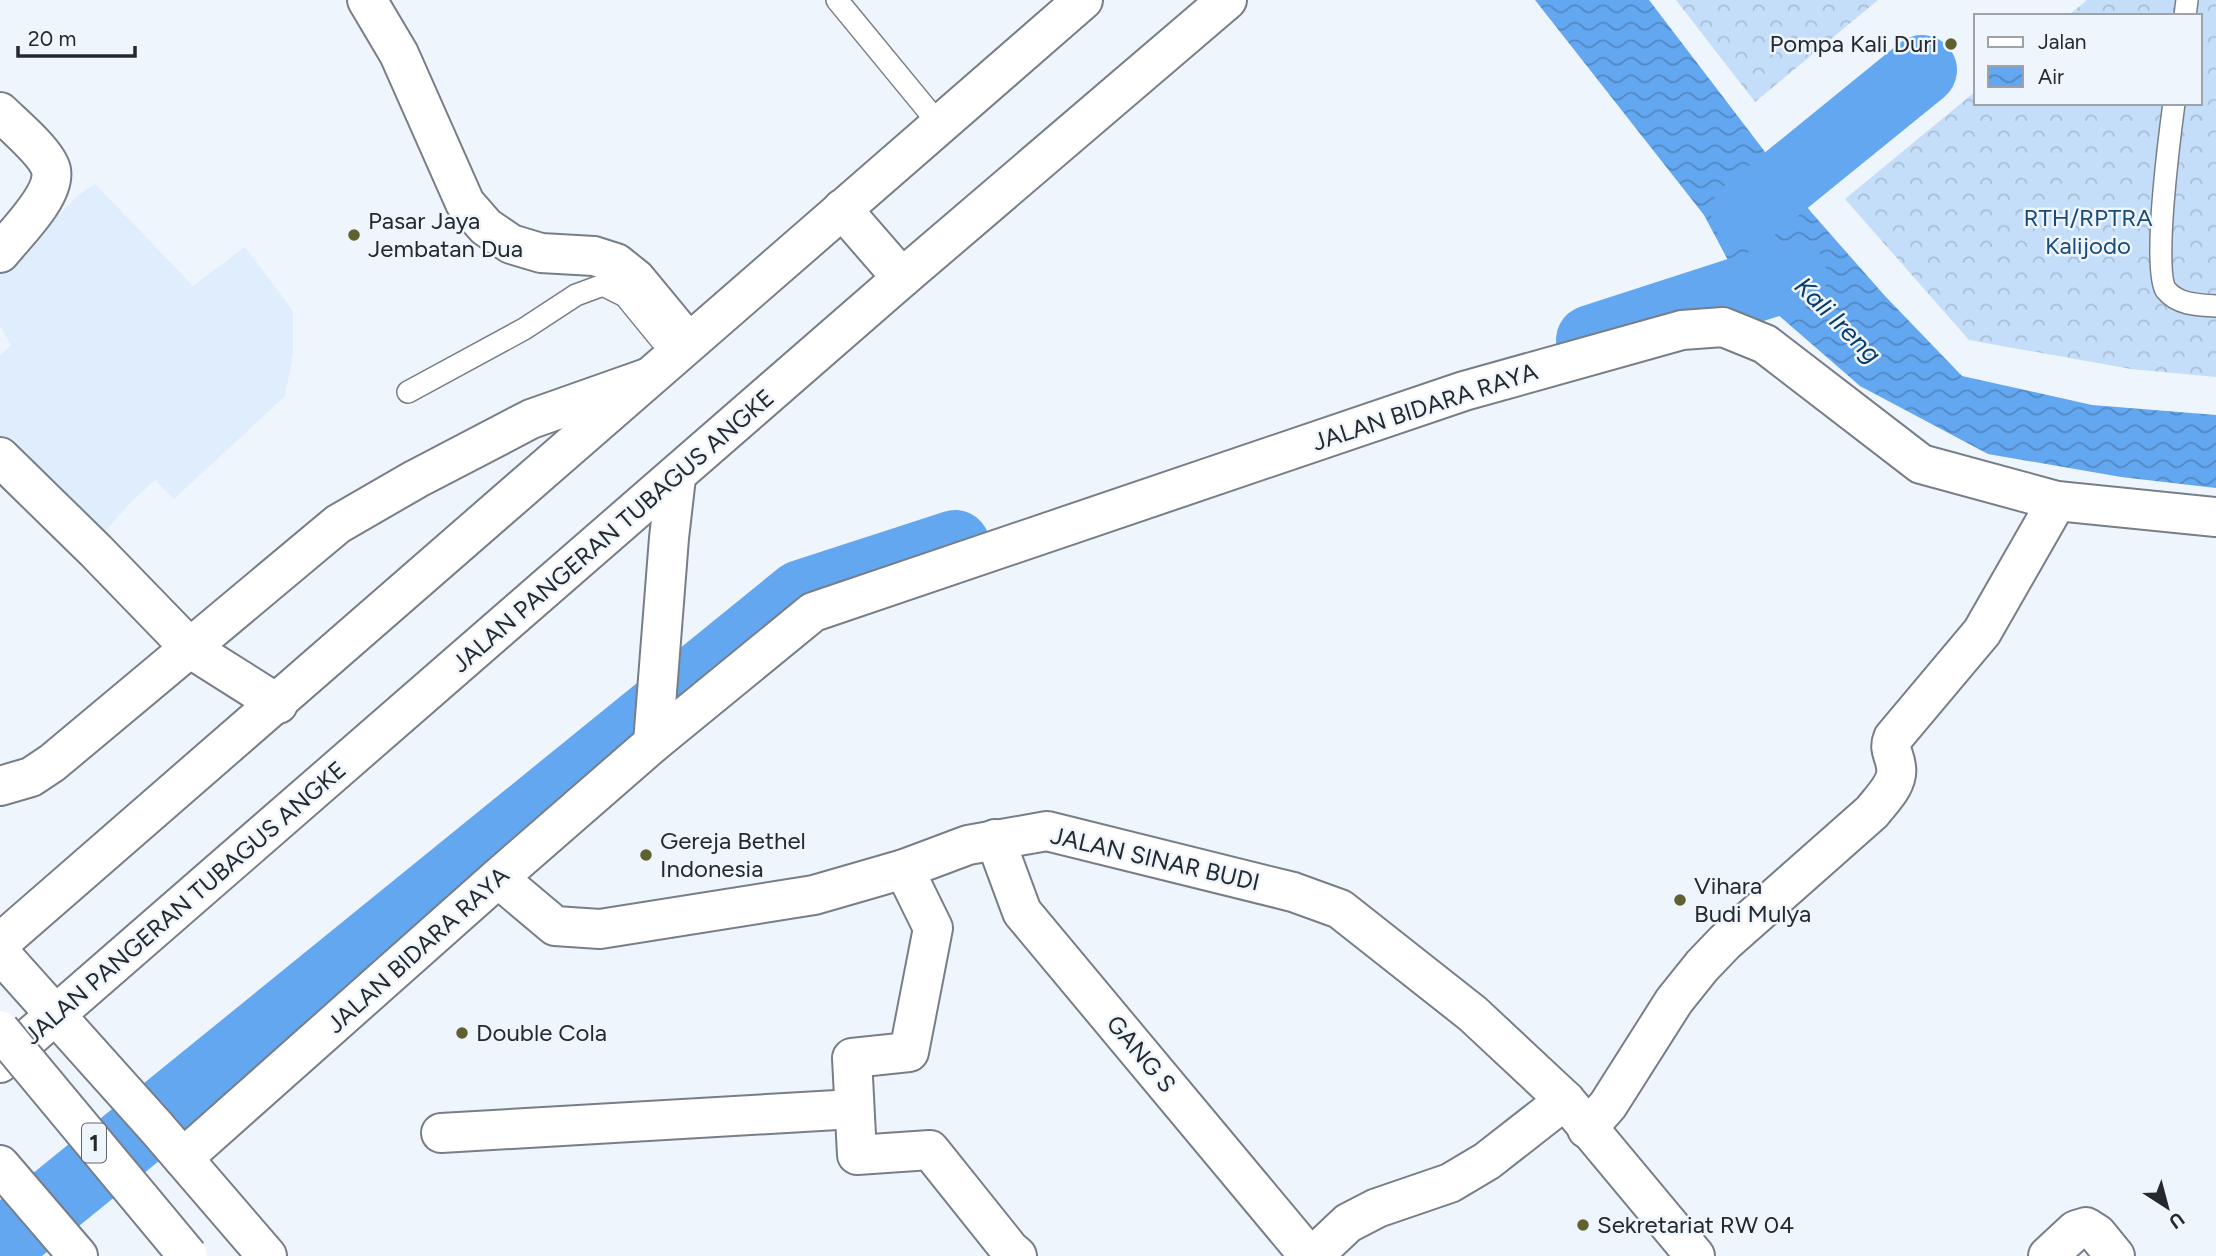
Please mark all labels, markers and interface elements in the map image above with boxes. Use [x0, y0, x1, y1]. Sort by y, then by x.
scale bar [18, 14, 135, 58]
legend [1974, 14, 2202, 105]
text: 20 m [28, 26, 76, 51]
place label: Pompa Kali Duri [1770, 29, 1937, 58]
text: Jalan [2038, 29, 2087, 54]
marker: Pompa Kali Duri [1943, 36, 1959, 52]
text: Air [2038, 64, 2064, 89]
park label: RTH/RPTRA Kalijodo [2023, 203, 2153, 260]
place label: Pasar Jaya Jembatan Dua [368, 206, 523, 263]
marker: Pasar Jaya Jembatan Dua [346, 227, 362, 243]
water label: Kali Ireng [1788, 270, 1888, 370]
street label: JALAN BIDARA RAYA [1309, 356, 1542, 457]
street label: JALAN PANGERAN TUBAGUS ANGKE [446, 383, 780, 678]
street label: JALAN PANGERAN TUBAGUS ANGKE [18, 755, 352, 1050]
street label: JALAN SINAR BUDI [1048, 820, 1262, 897]
place label: Gereja Bethel Indonesia [660, 826, 806, 883]
marker: Gereja Bethel Indonesia [638, 847, 654, 863]
street label: JALAN BIDARA RAYA [321, 860, 515, 1039]
place label: Vihara Budi Mulya [1694, 871, 1811, 928]
marker: Vihara Budi Mulya [1672, 892, 1688, 908]
street label: GANG S [1101, 1009, 1182, 1098]
place label: Double Cola [476, 1018, 607, 1047]
marker: Double Cola [454, 1025, 470, 1041]
road number: 1 [82, 1124, 106, 1162]
north arrow [2132, 1172, 2202, 1242]
text: U [2165, 1207, 2189, 1234]
place label: Sekretariat RW 04 [1597, 1210, 1794, 1239]
marker: Sekretariat RW 04 [1575, 1217, 1591, 1233]

